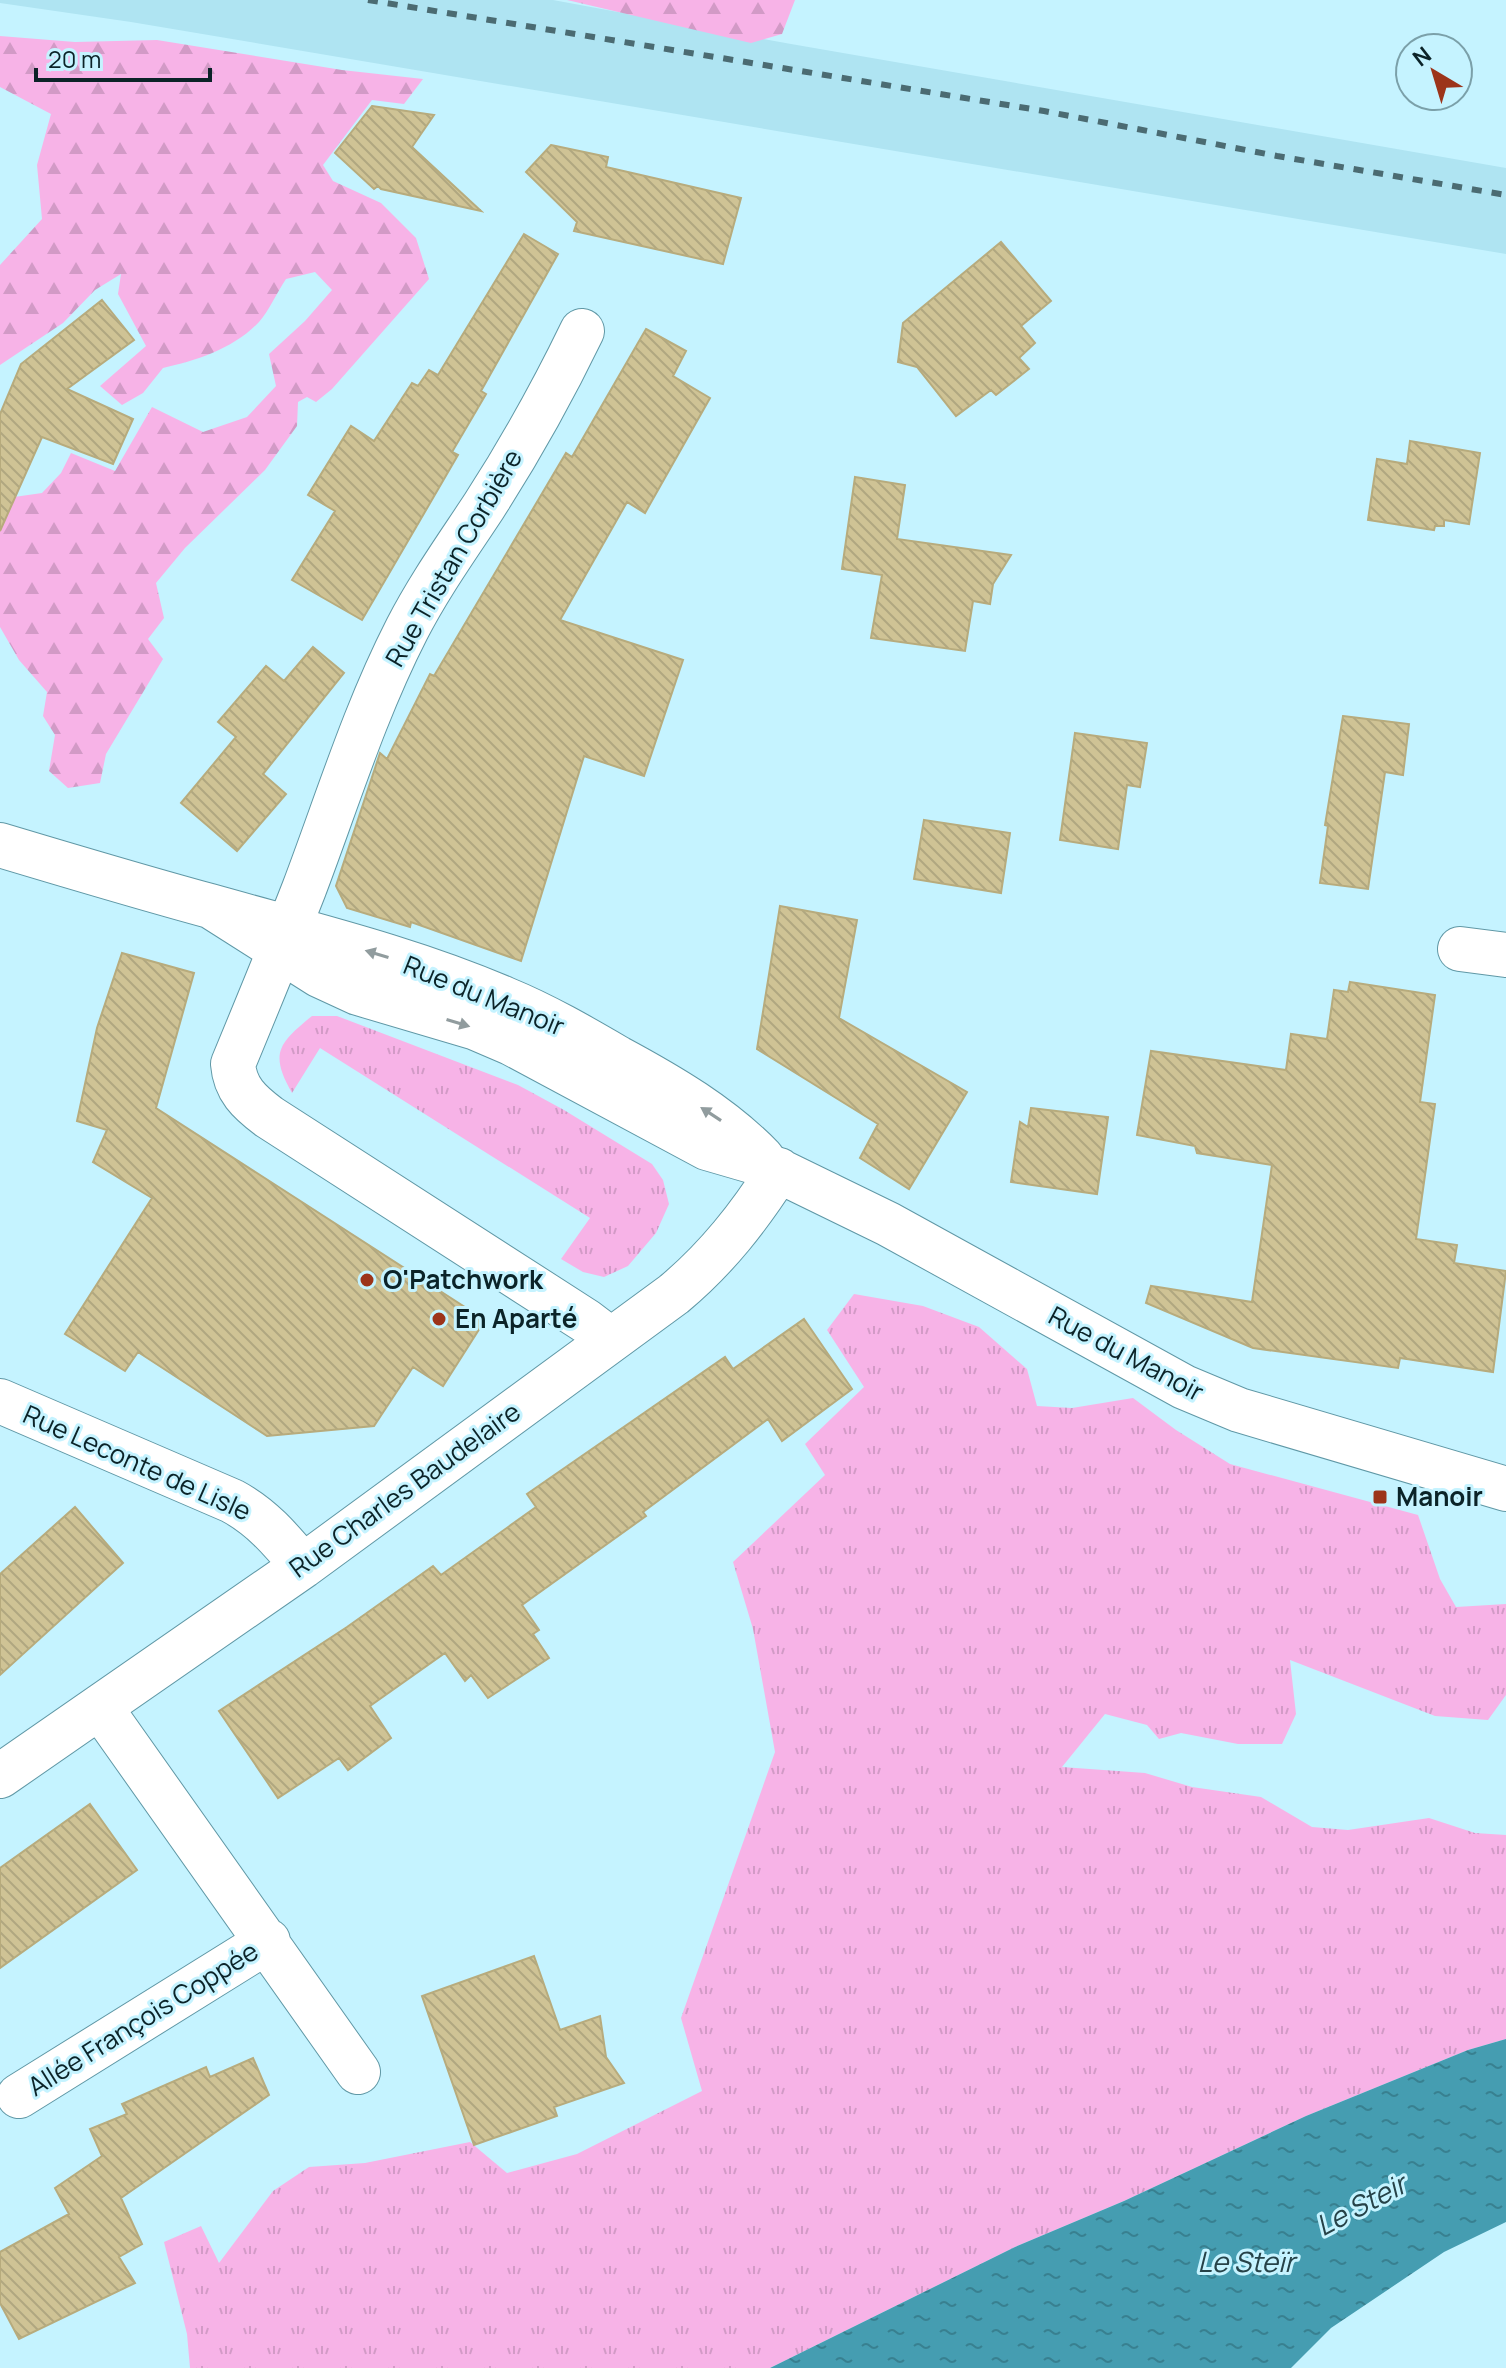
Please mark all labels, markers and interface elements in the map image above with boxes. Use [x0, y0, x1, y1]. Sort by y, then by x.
scale bar [36, 32, 210, 82]
north arrow [1394, 32, 1474, 112]
text: N [1406, 40, 1437, 73]
text: 20 m [48, 42, 101, 75]
street label: Rue Tristan Corbière [376, 442, 530, 673]
street label: Rue du Manoir [398, 946, 570, 1044]
one-way arrow [365, 947, 389, 960]
one-way arrow [447, 1017, 471, 1029]
one-way arrow [700, 1108, 722, 1122]
place label: O'Patchwork [383, 1261, 544, 1297]
marker: O'Patchwork [358, 1271, 376, 1289]
street label: Rue du Manoir [1043, 1297, 1210, 1409]
place label: En Aparté [455, 1300, 577, 1336]
marker: En Aparté [430, 1310, 448, 1328]
street label: Rue Charles Baudelaire [282, 1393, 527, 1585]
street label: Rue Leconte de Lisle [18, 1396, 257, 1529]
place label: Manoir [1396, 1478, 1483, 1514]
marker: Manoir [1371, 1488, 1389, 1506]
street label: Allée François Coppée [20, 1933, 265, 2104]
water label: Le Steir [1309, 2163, 1416, 2244]
water label: Le Steïr [1197, 2242, 1298, 2280]

